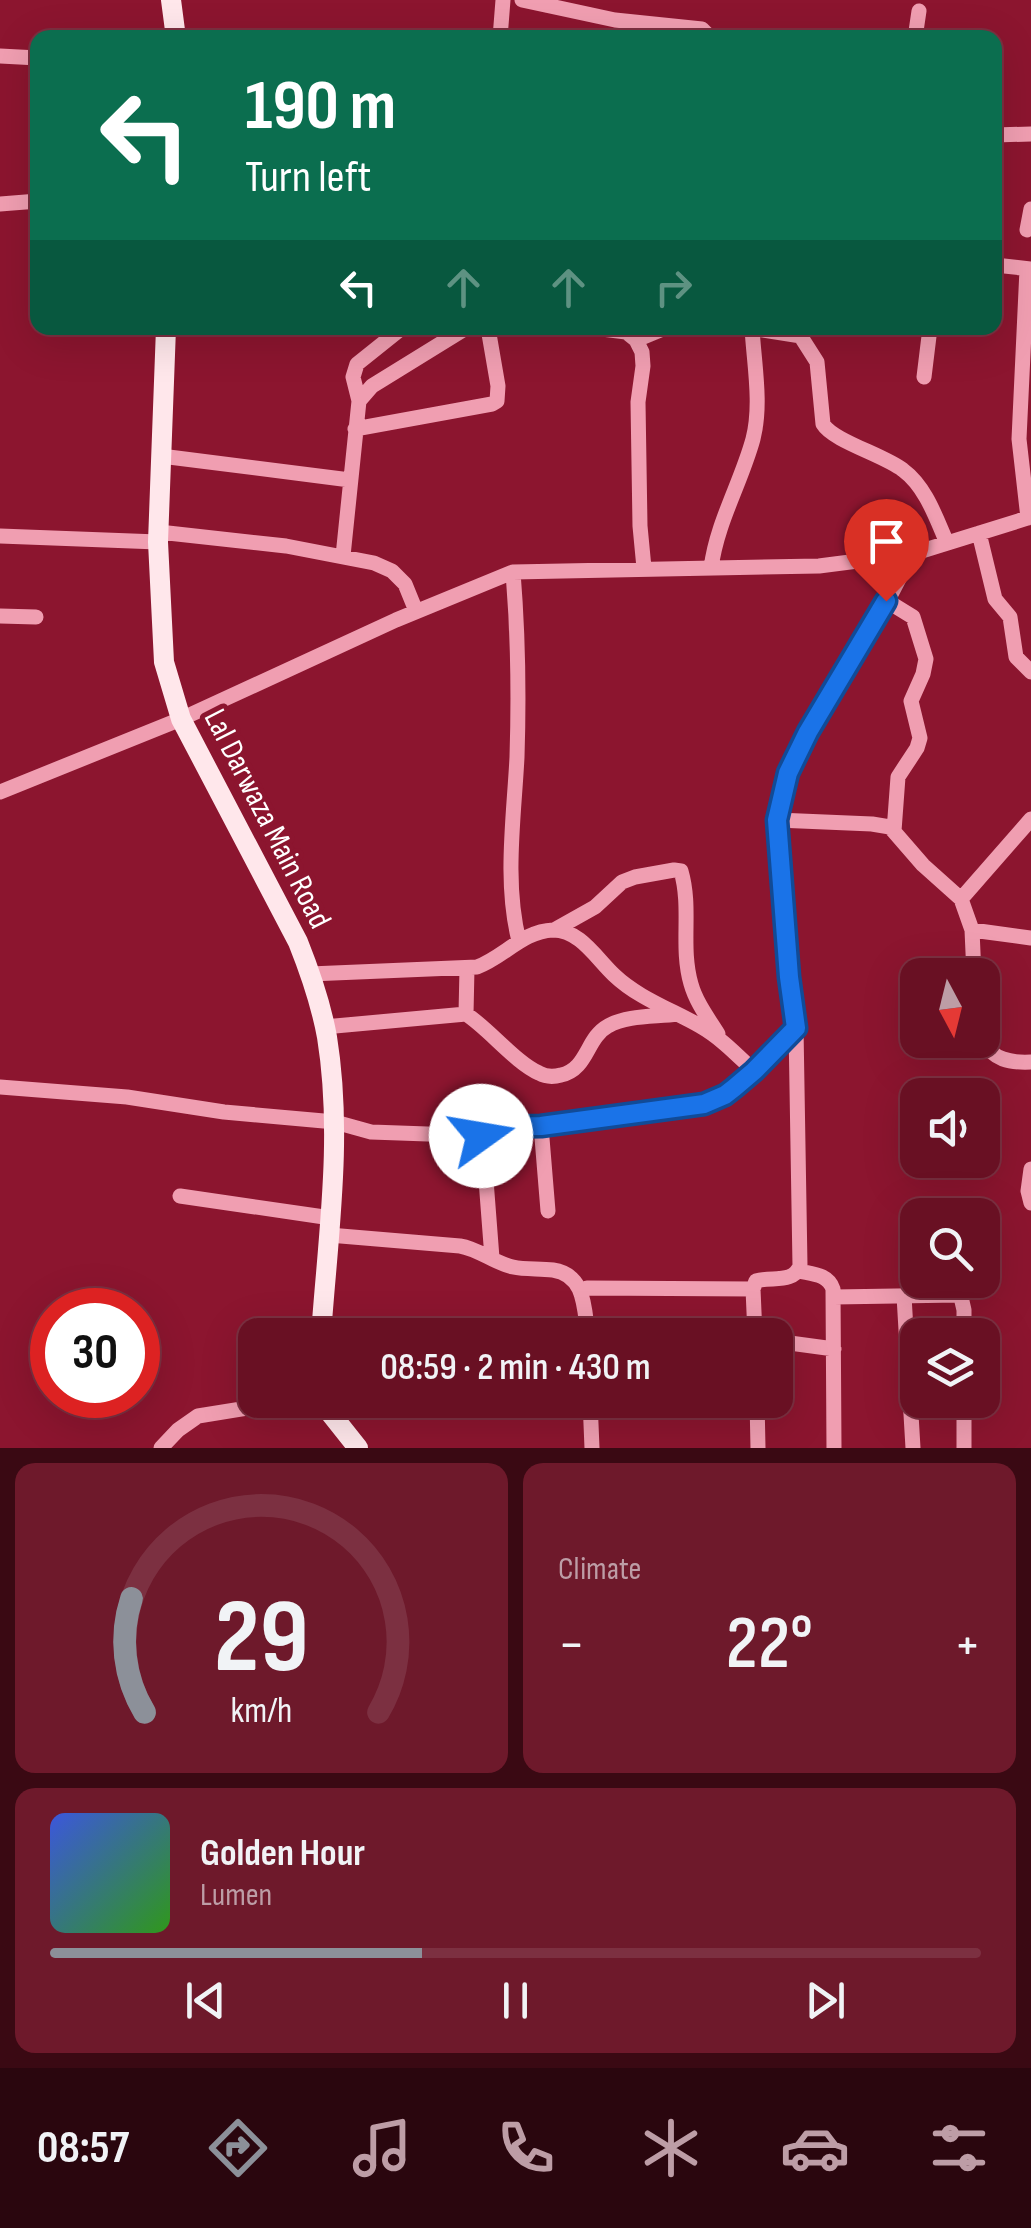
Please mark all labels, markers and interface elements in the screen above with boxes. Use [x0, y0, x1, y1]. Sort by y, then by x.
text: 190 m [245, 65, 396, 149]
icon: left [80, 70, 210, 200]
text: Turn left [245, 150, 371, 205]
icon: left [331, 260, 386, 315]
icon: ahead [436, 260, 491, 315]
icon: ahead [541, 260, 596, 315]
icon: right [646, 260, 701, 315]
pin [844, 499, 929, 602]
icon: arrive [859, 514, 914, 569]
street label: Lal Darwaza Main Road [195, 703, 339, 935]
north arrow [900, 958, 1000, 1058]
map controls [900, 958, 1000, 1418]
button: sound [900, 1078, 1000, 1178]
position arrow [429, 1084, 533, 1188]
button: search [900, 1198, 1000, 1298]
speed limit sign: 30 [30, 1288, 160, 1418]
button: layers [900, 1318, 1000, 1418]
text: 08:59 · 2 min · 430 m [380, 1345, 651, 1390]
text: Climate [558, 1550, 641, 1589]
text: 29 [214, 1576, 309, 1701]
text: 22° [726, 1599, 813, 1690]
text: − [558, 1612, 585, 1679]
text: + [954, 1612, 981, 1679]
text: km/h [231, 1690, 292, 1733]
text: Golden Hour [200, 1831, 365, 1876]
text: Lumen [200, 1876, 272, 1915]
icon: previous [178, 1973, 233, 2028]
icon: pause [488, 1973, 543, 2028]
icon: next [798, 1973, 853, 2028]
icon: directions [203, 2113, 273, 2183]
icon: music [347, 2113, 417, 2183]
icon: phone [491, 2113, 561, 2183]
icon: climate [636, 2113, 706, 2183]
icon: car [780, 2113, 850, 2183]
icon: filters [924, 2113, 994, 2183]
text: 08:57 [37, 2121, 129, 2176]

